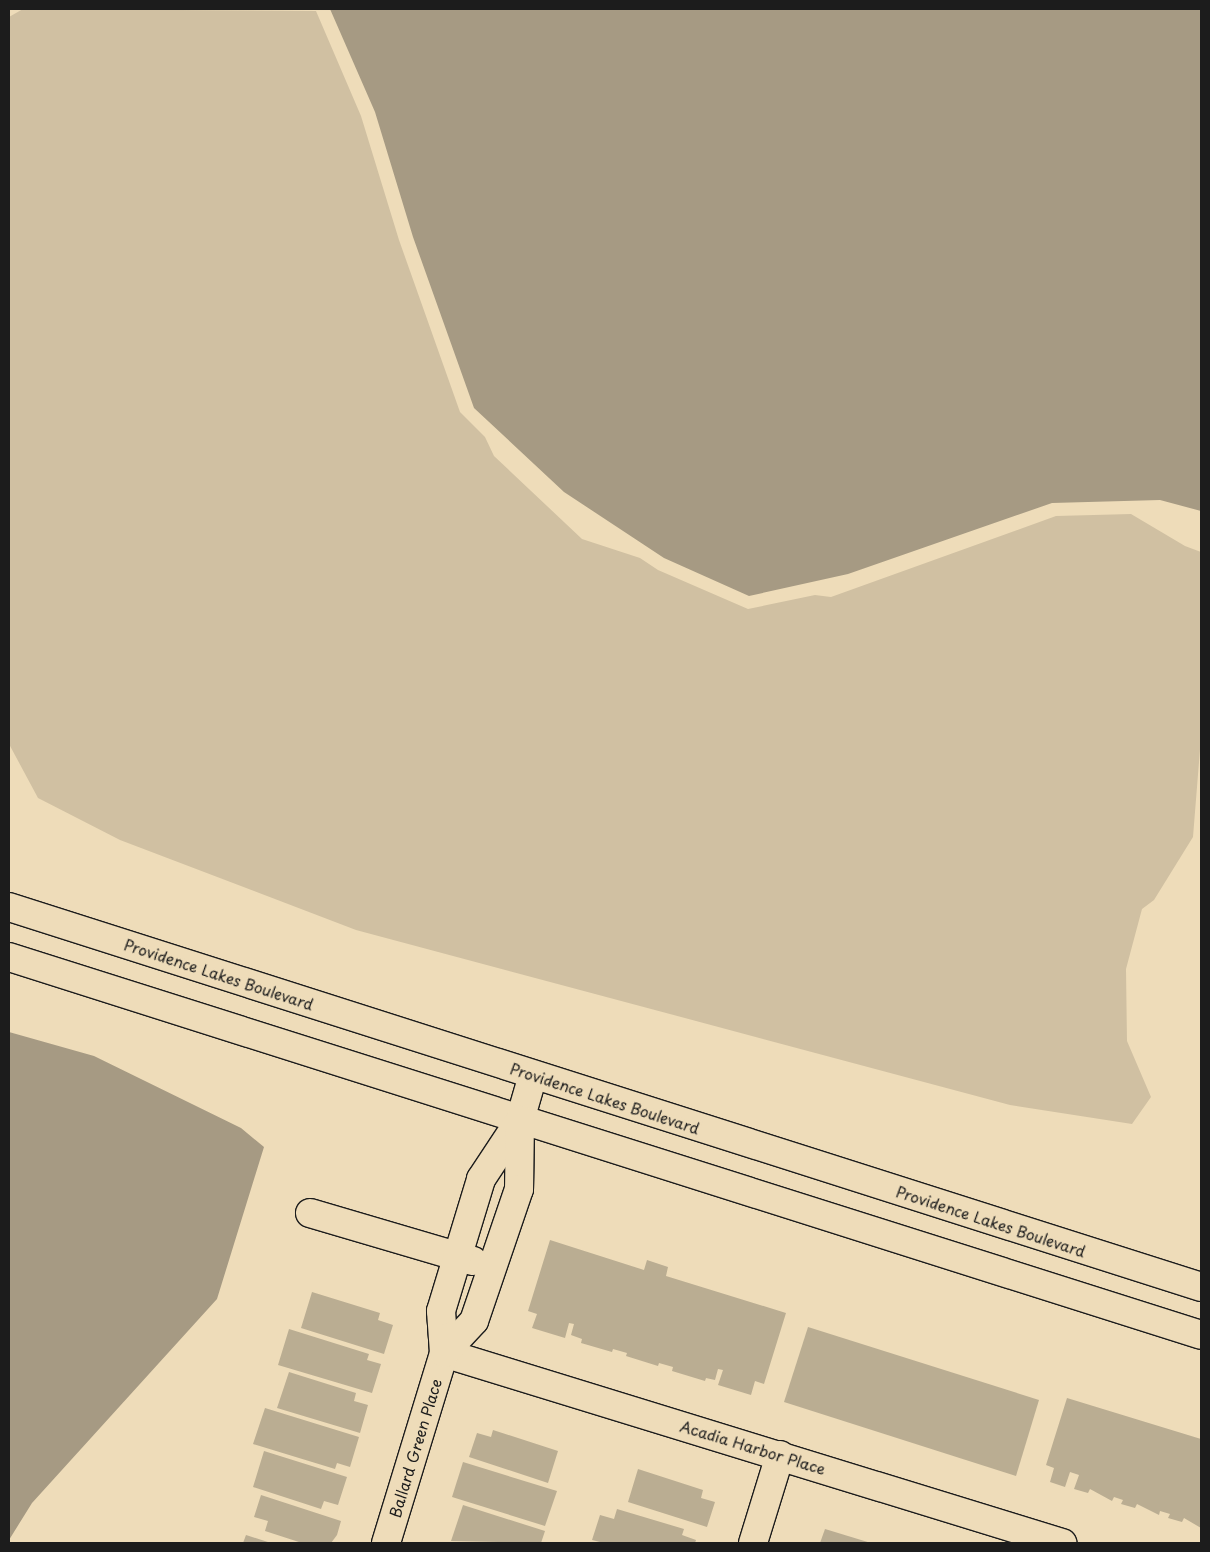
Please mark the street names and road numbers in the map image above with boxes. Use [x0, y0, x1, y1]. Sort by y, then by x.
street label: Providence Lakes Boulevard [121, 935, 317, 1013]
street label: Providence Lakes Boulevard [507, 1059, 703, 1137]
street label: Providence Lakes Boulevard [893, 1182, 1089, 1260]
street label: Ballard Green Place [385, 1375, 445, 1521]
street label: Acadia Harbor Place [679, 1416, 827, 1478]

